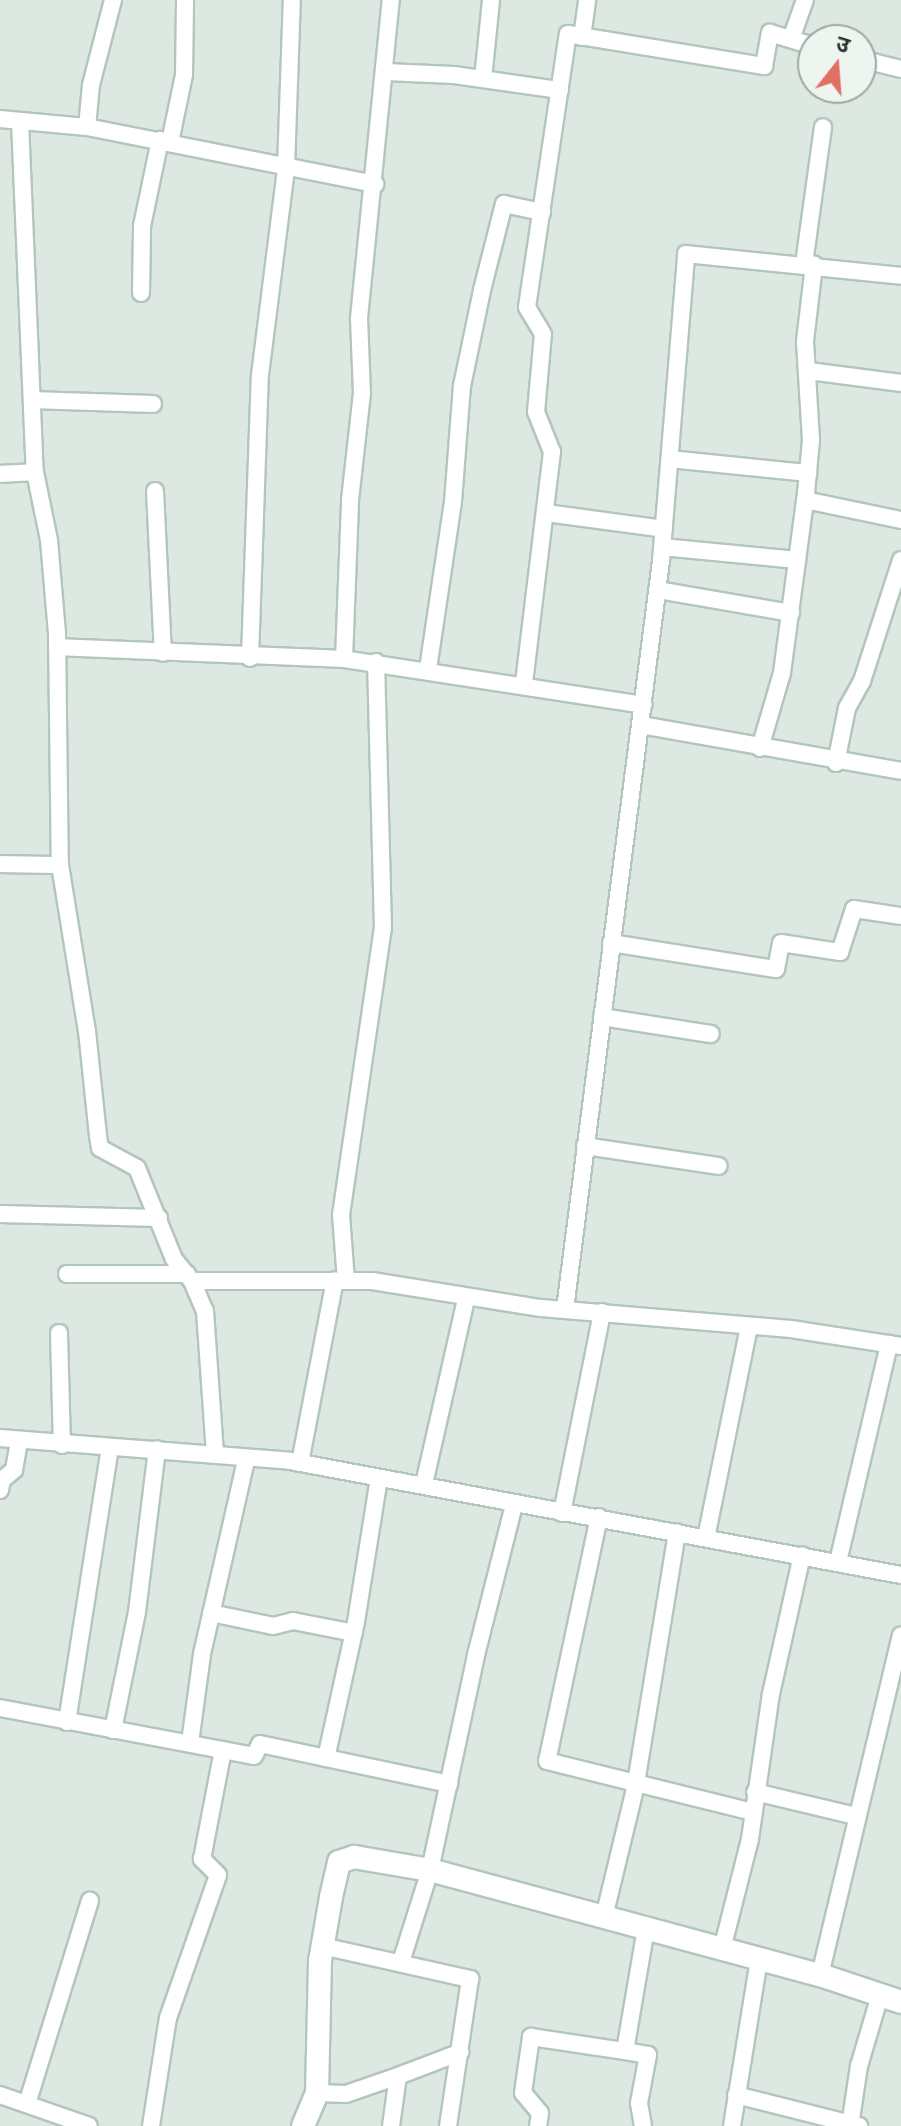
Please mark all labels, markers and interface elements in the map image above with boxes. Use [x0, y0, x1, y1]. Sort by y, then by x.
north arrow [797, 24, 877, 104]
text: उ [833, 29, 853, 57]

